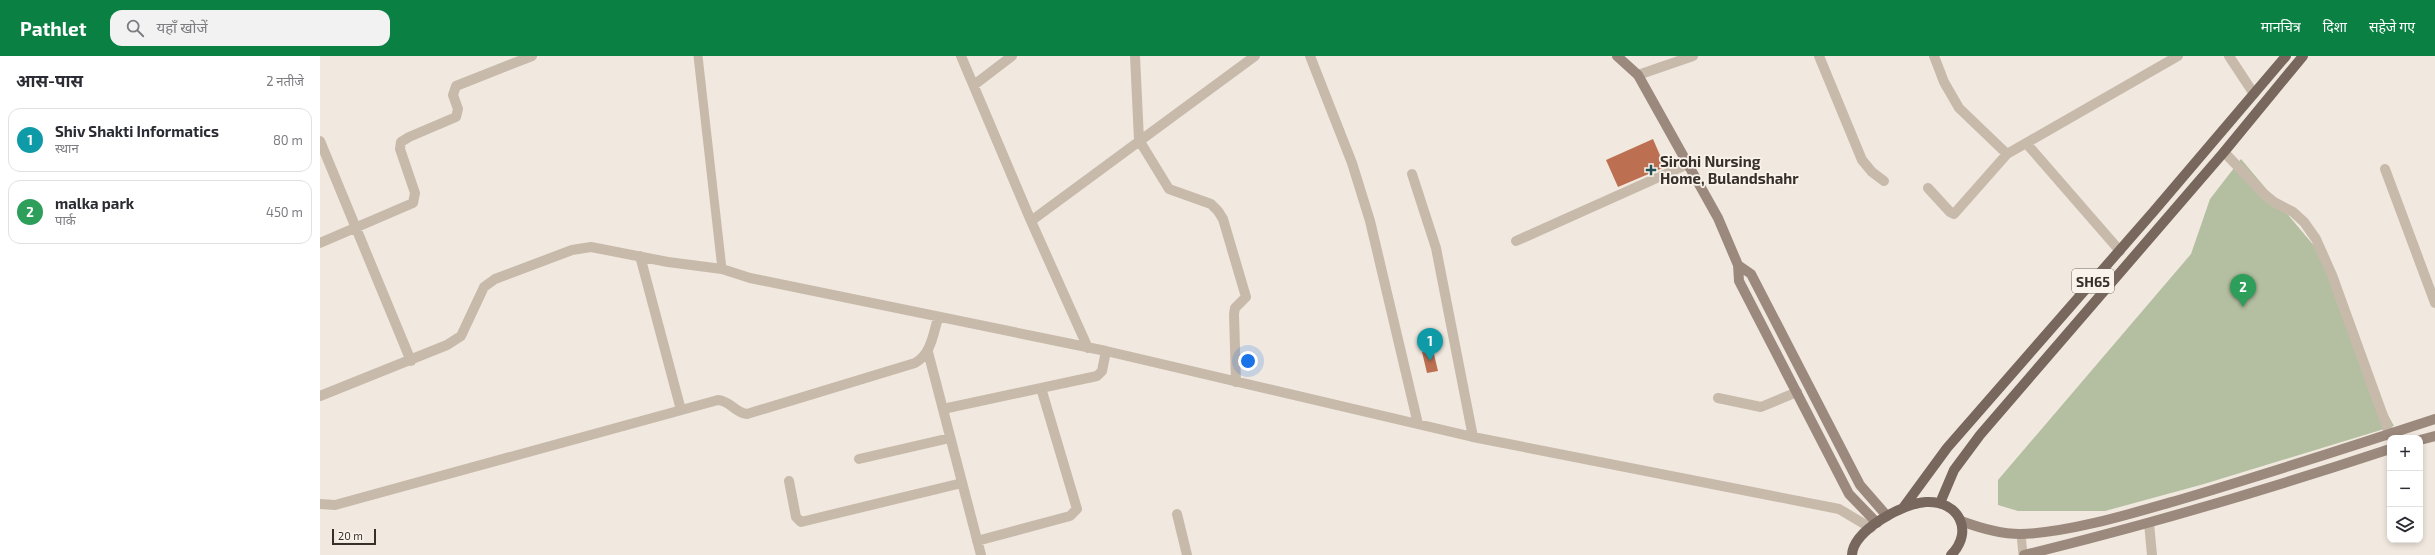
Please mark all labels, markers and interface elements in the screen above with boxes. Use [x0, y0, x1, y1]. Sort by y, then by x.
search box [110, 10, 390, 46]
text: Pathlet [20, 17, 86, 40]
icon: search [124, 17, 146, 39]
text: यहाँ खोजें [156, 18, 208, 36]
text: मानचित्र [2261, 18, 2301, 35]
text: दिशा [2323, 18, 2347, 35]
text: सहेजे गए [2369, 18, 2415, 35]
text: आस-पास [16, 70, 83, 90]
text: 2 नतीजे [266, 73, 304, 89]
text: Shiv Shakti Informatics [55, 122, 219, 140]
text: 1 [27, 132, 33, 148]
text: 80 m [273, 132, 303, 148]
text: स्थान [55, 140, 79, 156]
place label: Sirohi Nursing Home, Bulandshahr [1660, 152, 1799, 187]
marker: Sirohi Nursing Home, Bulandshahr [1645, 164, 1657, 176]
text: malka park [55, 194, 134, 212]
text: 2 [26, 204, 34, 220]
text: 450 m [266, 204, 303, 220]
text: पार्क [55, 212, 76, 228]
road number: SH65 [2072, 269, 2114, 293]
pin: 2 [2230, 274, 2256, 307]
pin: 1 [1417, 328, 1443, 361]
your location [1238, 351, 1258, 371]
map controls [2387, 435, 2423, 543]
button: + [2387, 435, 2423, 471]
button: − [2387, 471, 2423, 507]
button: layers [2387, 507, 2423, 543]
scale bar [332, 527, 376, 546]
text: 20 m [338, 529, 363, 542]

